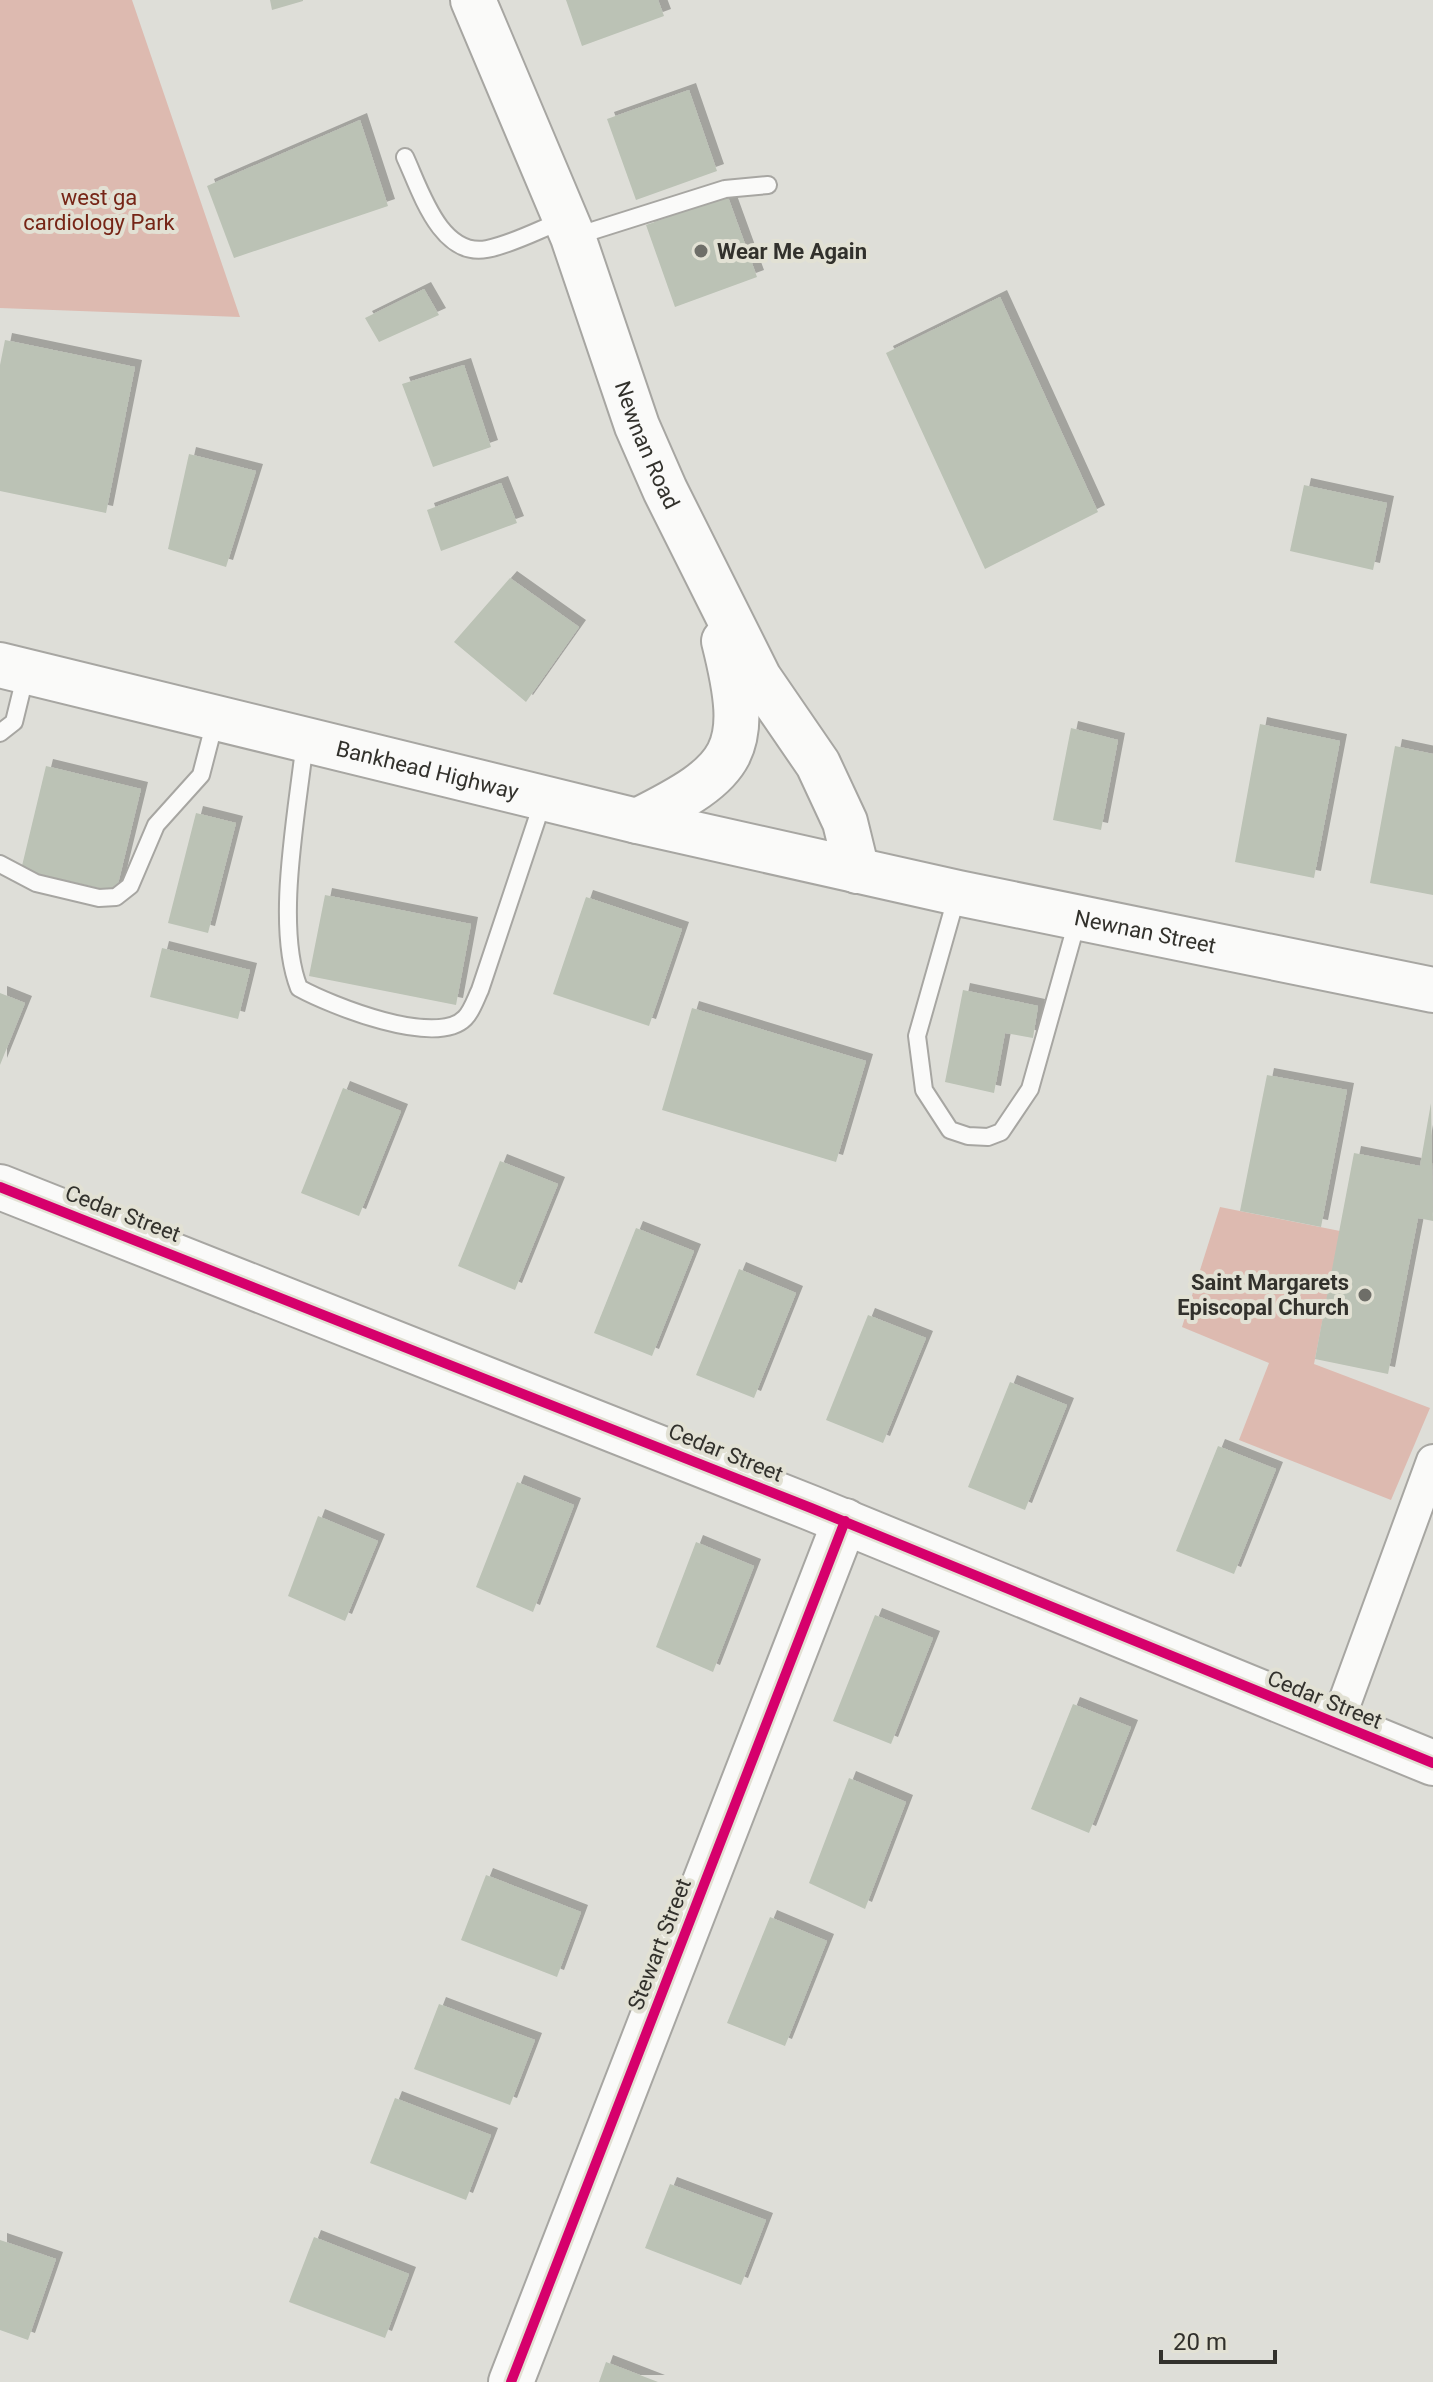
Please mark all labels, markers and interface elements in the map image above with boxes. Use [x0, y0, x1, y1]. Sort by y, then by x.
park label: west ga cardiology Park [23, 185, 176, 235]
place label: Wear Me Again [717, 239, 867, 264]
marker: Wear Me Again [692, 242, 710, 260]
street label: Newnan Road [610, 378, 684, 513]
street label: Bankhead Highway [333, 736, 522, 805]
street label: Newnan Street [1072, 905, 1218, 958]
street label: Cedar Street [62, 1180, 184, 1247]
place label: Saint Margarets Episcopal Church [1177, 1270, 1349, 1320]
marker: Saint Margarets Episcopal Church [1356, 1286, 1374, 1304]
street label: Cedar Street [665, 1418, 787, 1487]
street label: Cedar Street [1264, 1665, 1386, 1734]
street label: Stewart Street [623, 1875, 696, 2014]
scale bar [1161, 2314, 1275, 2364]
text: 20 m [1173, 2328, 1227, 2356]

